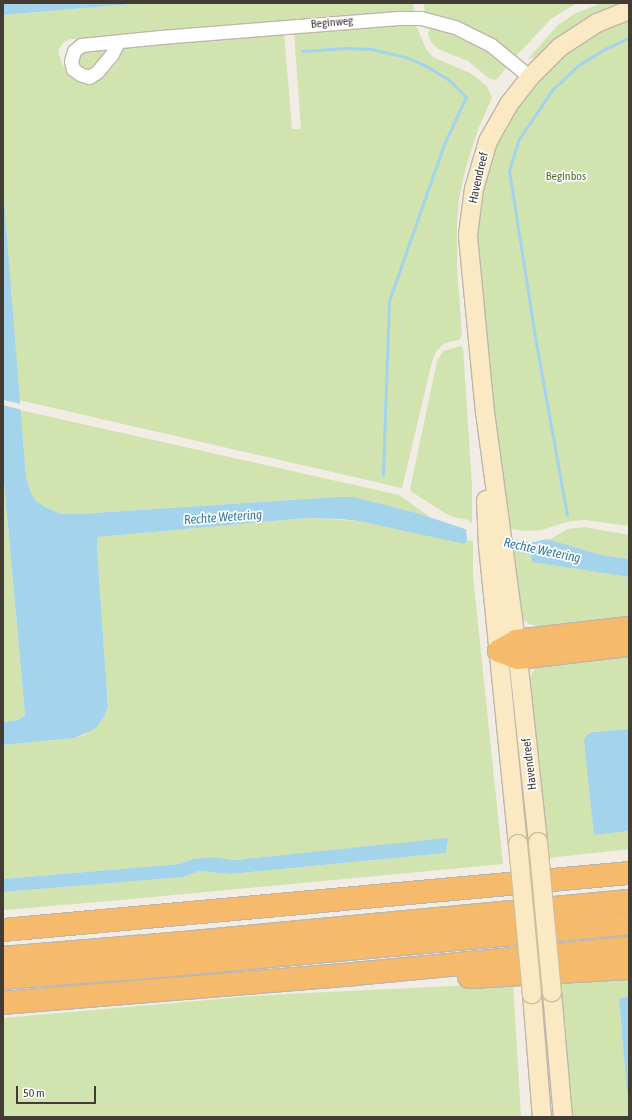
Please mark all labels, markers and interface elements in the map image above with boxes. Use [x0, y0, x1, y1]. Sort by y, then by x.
street label: Beginweg [310, 14, 354, 32]
street label: Havendreef [466, 151, 492, 205]
park label: Beginbos [546, 170, 586, 184]
water label: Rechte Wetering [183, 507, 263, 529]
water label: Rechte Wetering [502, 535, 582, 567]
street label: Havendreef [520, 737, 540, 791]
scale bar [18, 1078, 98, 1104]
text: 50 m [23, 1086, 45, 1100]

